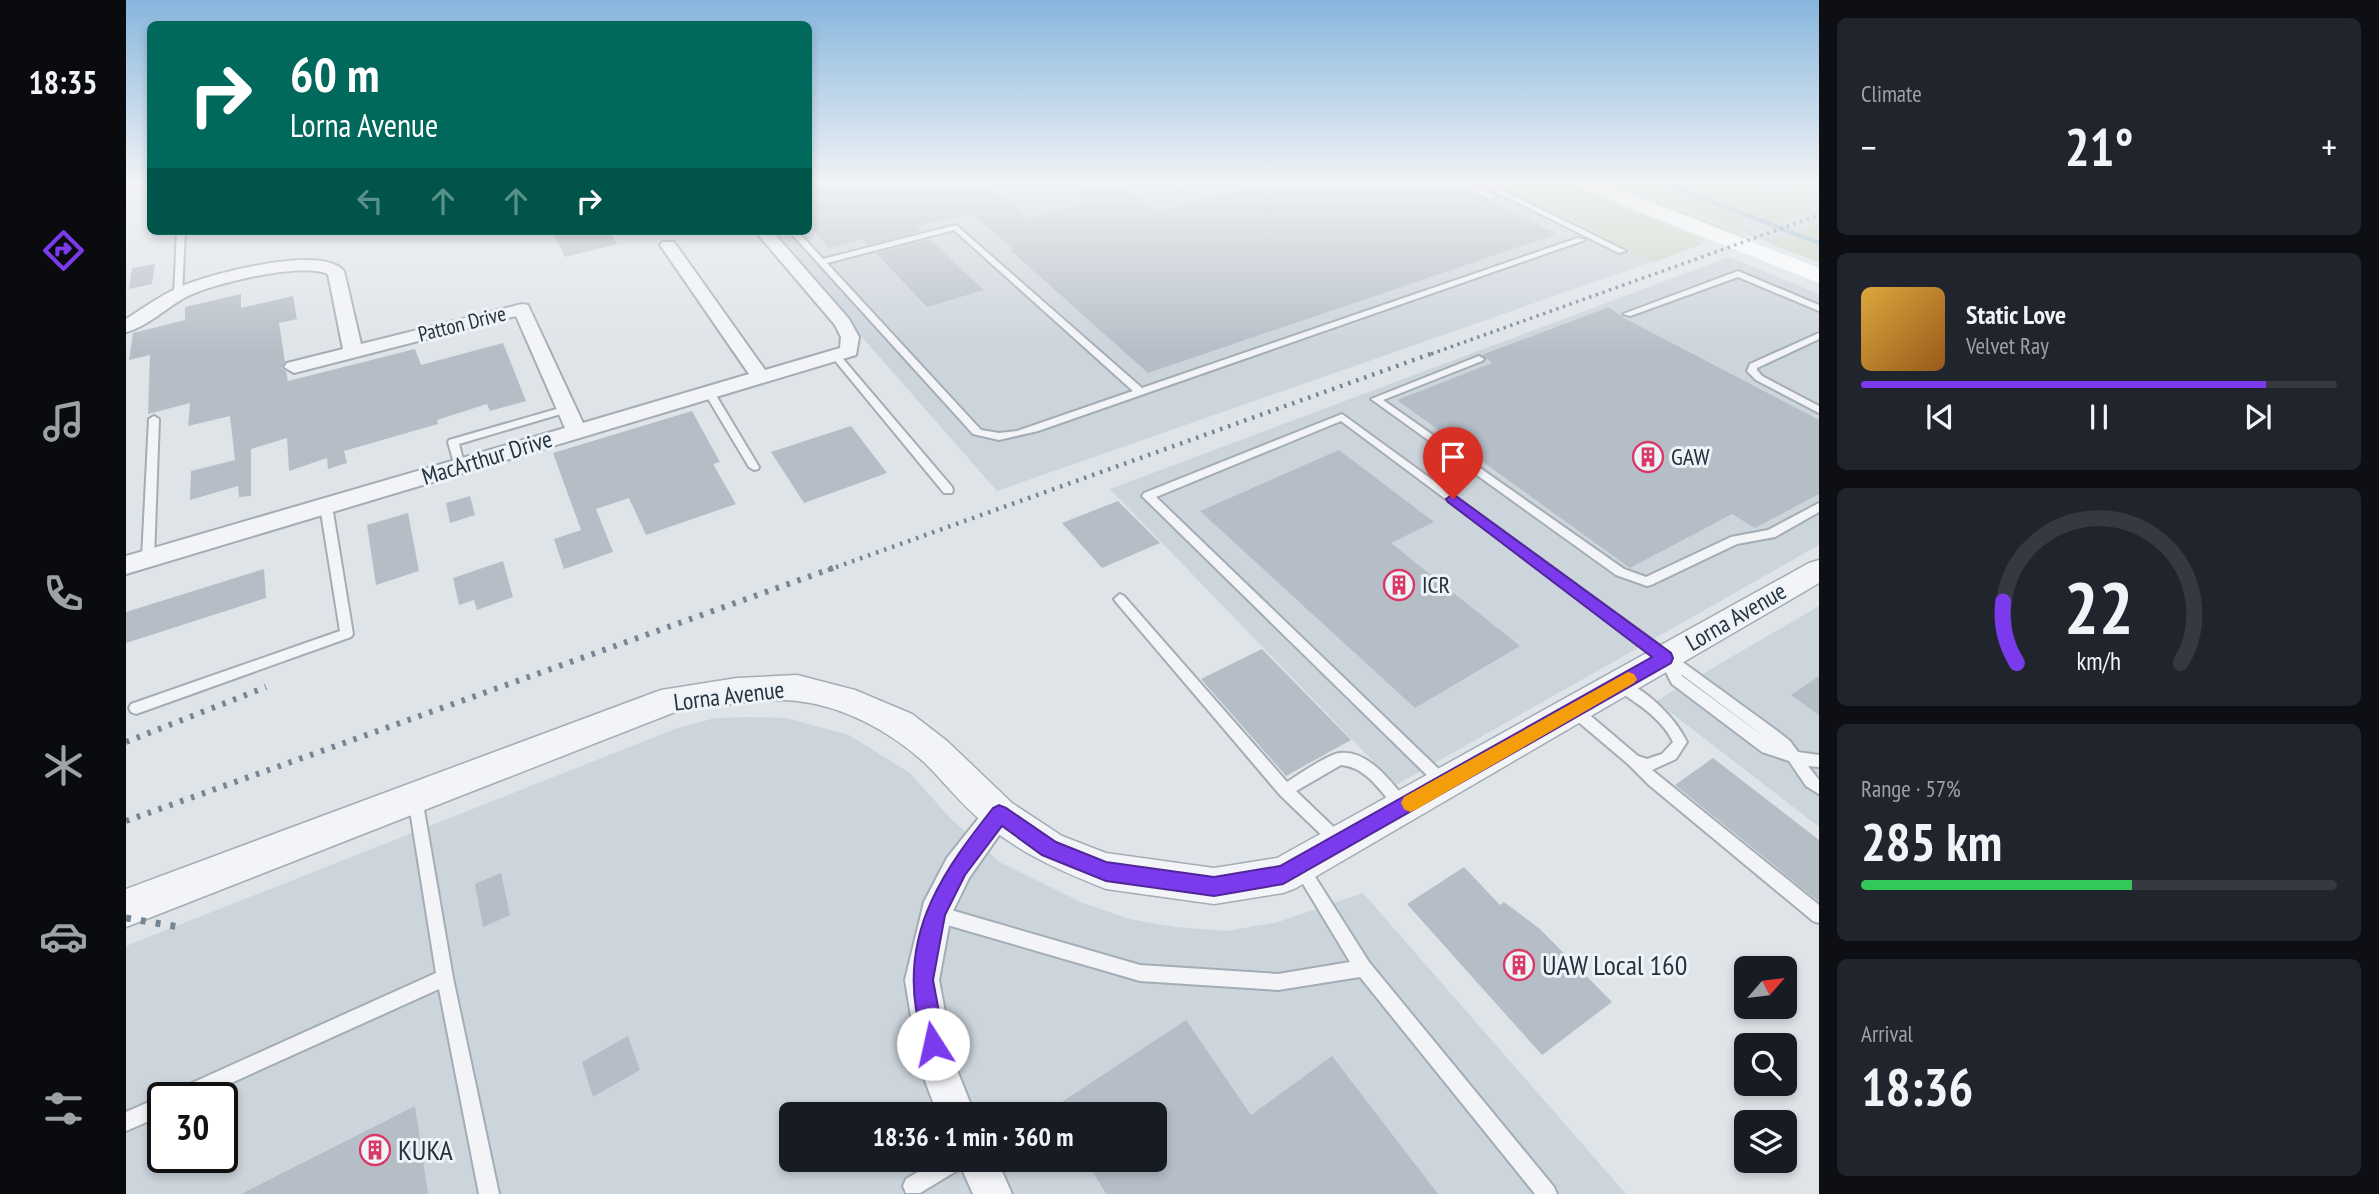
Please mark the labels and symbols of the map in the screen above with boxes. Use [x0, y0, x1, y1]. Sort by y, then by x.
street label: Patton Drive [415, 300, 509, 347]
street label: MacArthur Drive [418, 423, 556, 492]
pin [1423, 427, 1483, 499]
building icon: GAW [1631, 440, 1665, 474]
place label: GAW [1671, 441, 1710, 472]
building icon: ICR [1382, 568, 1416, 602]
place label: ICR [1422, 569, 1450, 600]
street label: Lorna Avenue [1680, 575, 1792, 658]
street label: Lorna Avenue [672, 673, 786, 718]
place label: UAW Local 160 [1542, 946, 1687, 983]
building icon: UAW Local 160 [1502, 948, 1536, 982]
north arrow [1734, 956, 1797, 1018]
position arrow [896, 1007, 970, 1081]
speed limit sign: 30 [147, 1082, 238, 1173]
place label: KUKA [398, 1131, 454, 1168]
building icon: KUKA [358, 1133, 392, 1167]

